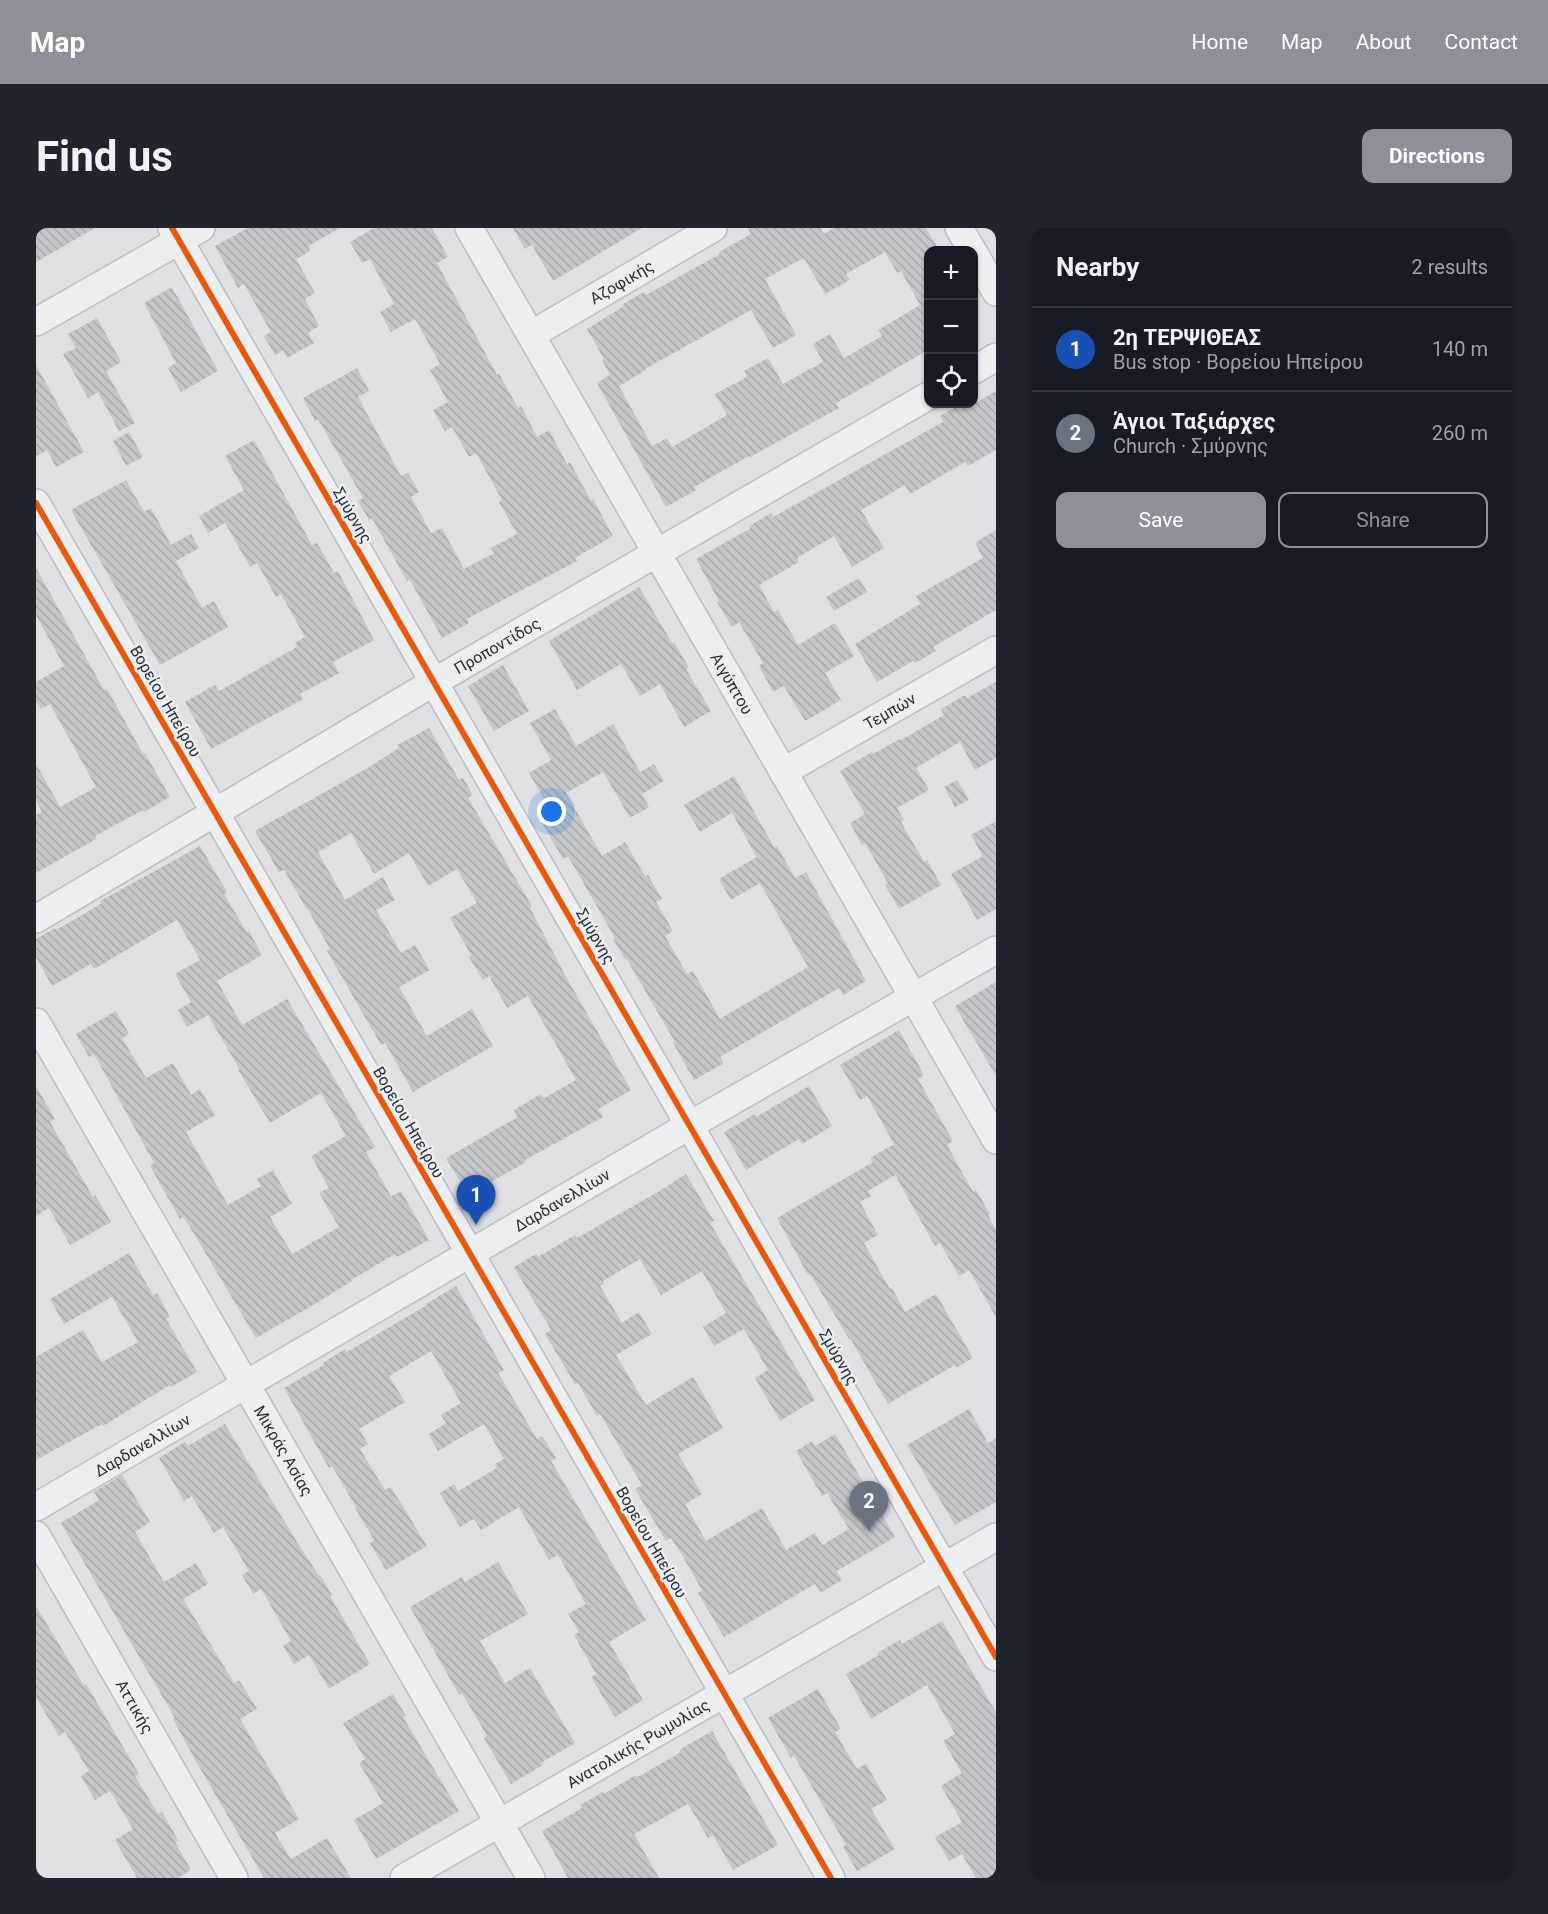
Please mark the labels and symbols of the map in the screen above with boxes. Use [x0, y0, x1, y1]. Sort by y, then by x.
street label: Αζοφικής [587, 256, 657, 308]
street label: Σμύρνης [329, 484, 376, 547]
street label: Προποντίδος [451, 614, 544, 678]
street label: Βορείου Ηπείρου [126, 642, 205, 760]
street label: Αιγύπτου [707, 650, 757, 718]
street label: Τεμπών [861, 689, 920, 734]
your location [537, 797, 566, 826]
street label: Σμύρνης [572, 905, 619, 968]
street label: Βορείου Ηπείρου [369, 1063, 448, 1181]
street label: Δαρδανελλίων [511, 1165, 614, 1236]
pin: 1 [456, 1176, 496, 1225]
street label: Σμύρνης [815, 1326, 862, 1389]
street label: Μικράς Ασίας [250, 1402, 317, 1499]
street label: Δαρδανελλίων [91, 1410, 194, 1481]
pin: 2 [850, 1482, 888, 1531]
street label: Βορείου Ηπείρου [612, 1483, 691, 1601]
street label: Αττικής [112, 1677, 157, 1737]
street label: Ανατολικής Ρωμυλίας [564, 1695, 713, 1792]

